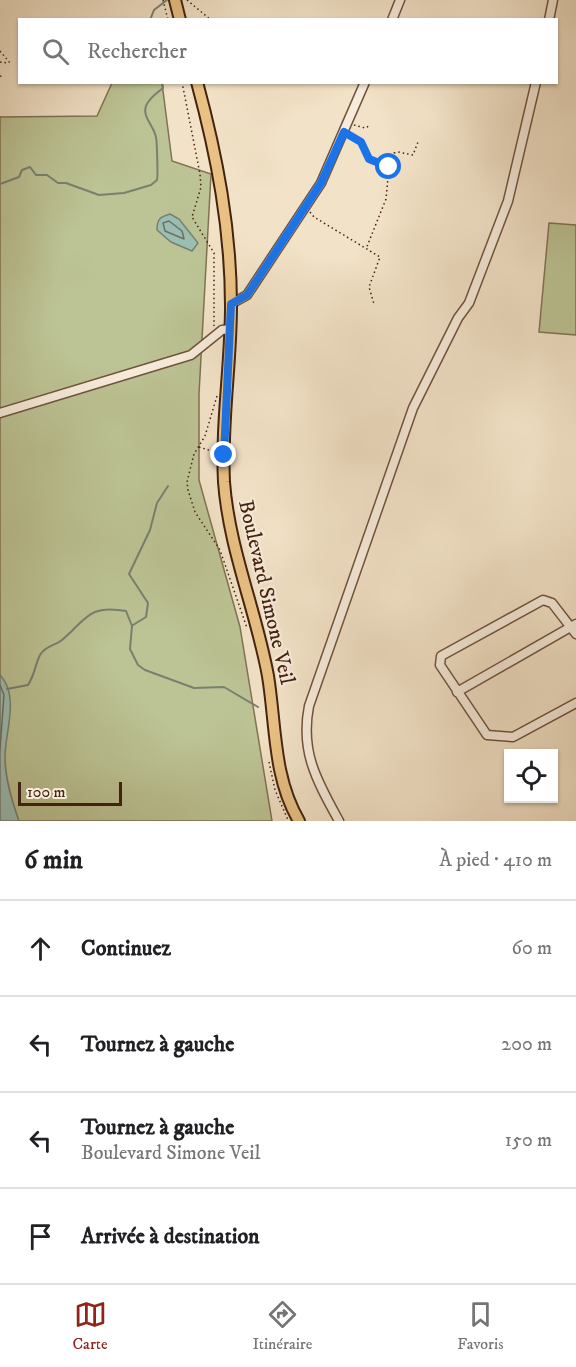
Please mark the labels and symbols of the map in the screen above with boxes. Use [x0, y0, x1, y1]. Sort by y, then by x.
route start [375, 153, 401, 179]
route end [210, 441, 236, 467]
street label: Boulevard Simone Veil [232, 497, 300, 688]
scale bar [18, 779, 122, 806]

